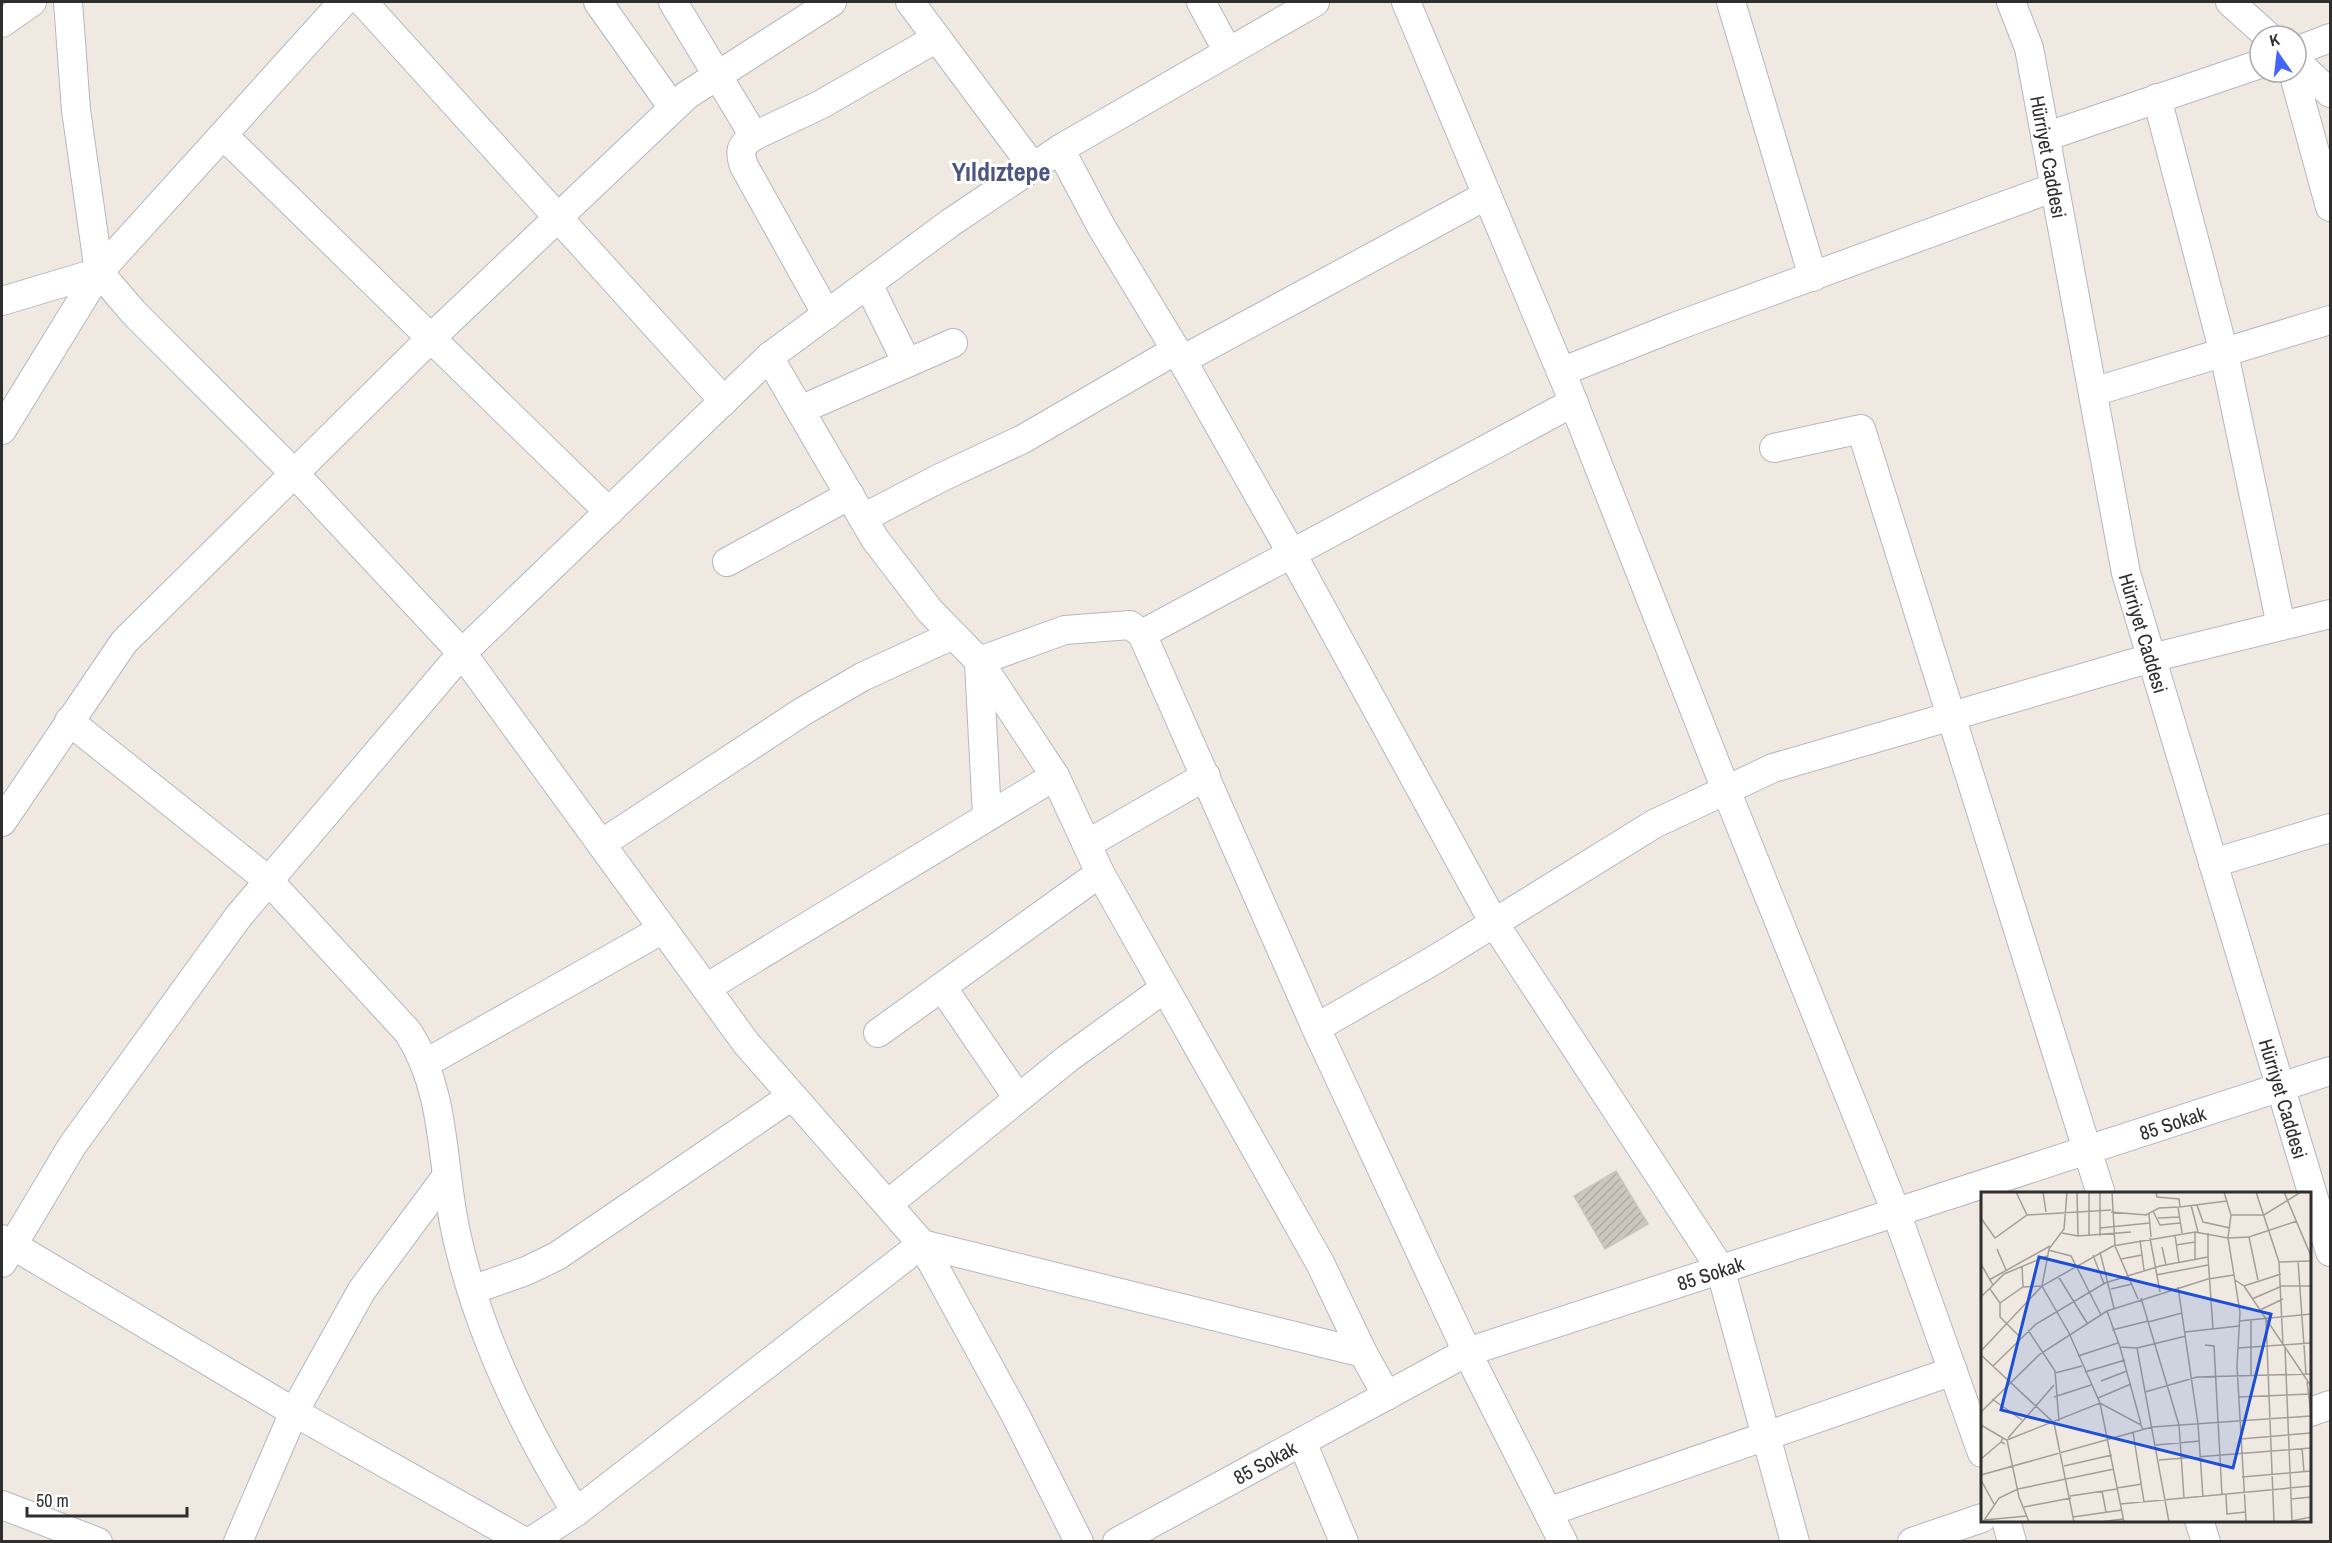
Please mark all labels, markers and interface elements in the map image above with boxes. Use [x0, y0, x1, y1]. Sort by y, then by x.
north arrow [2248, 24, 2308, 84]
text: K [2267, 28, 2282, 51]
street label: Hürriyet Caddesi [2025, 93, 2074, 220]
district label: Yıldıztepe [952, 154, 1050, 189]
street label: Hürriyet Caddesi [2113, 570, 2175, 696]
street label: Hürriyet Caddesi [2253, 1035, 2315, 1162]
street label: 85 Sokak [2136, 1099, 2210, 1146]
inset map [1981, 1192, 2311, 1522]
street label: 85 Sokak [1673, 1249, 1748, 1296]
street label: 85 Sokak [1228, 1433, 1302, 1490]
scale bar [27, 1480, 188, 1518]
text: 50 m [36, 1488, 69, 1513]

